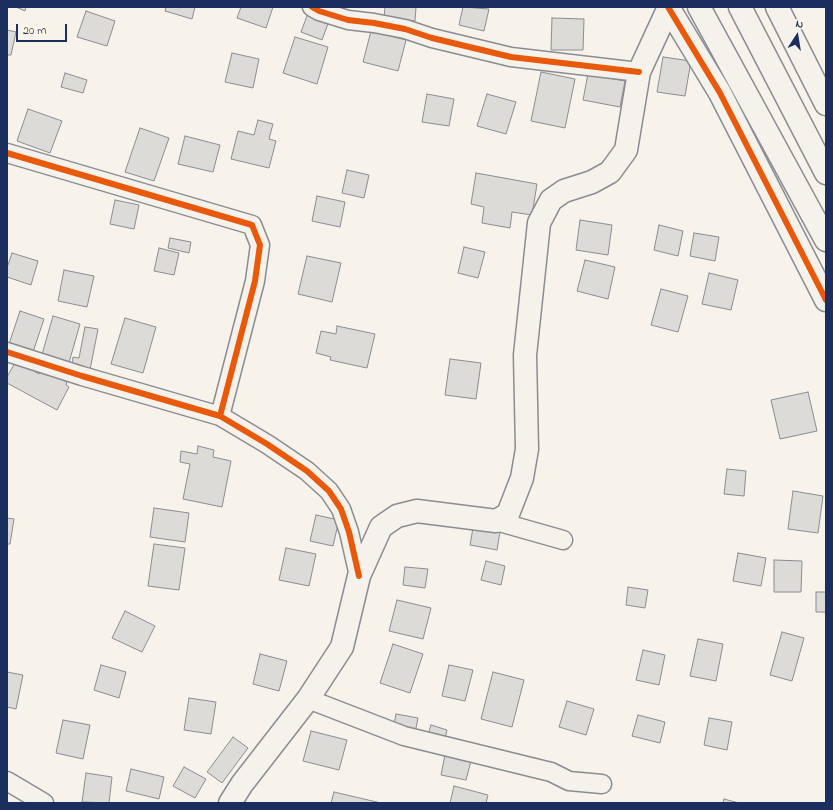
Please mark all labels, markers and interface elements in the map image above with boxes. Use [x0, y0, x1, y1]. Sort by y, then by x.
scale bar [18, 16, 69, 42]
north arrow [777, 16, 817, 56]
text: N [794, 16, 805, 33]
text: 20 m [23, 22, 46, 40]

